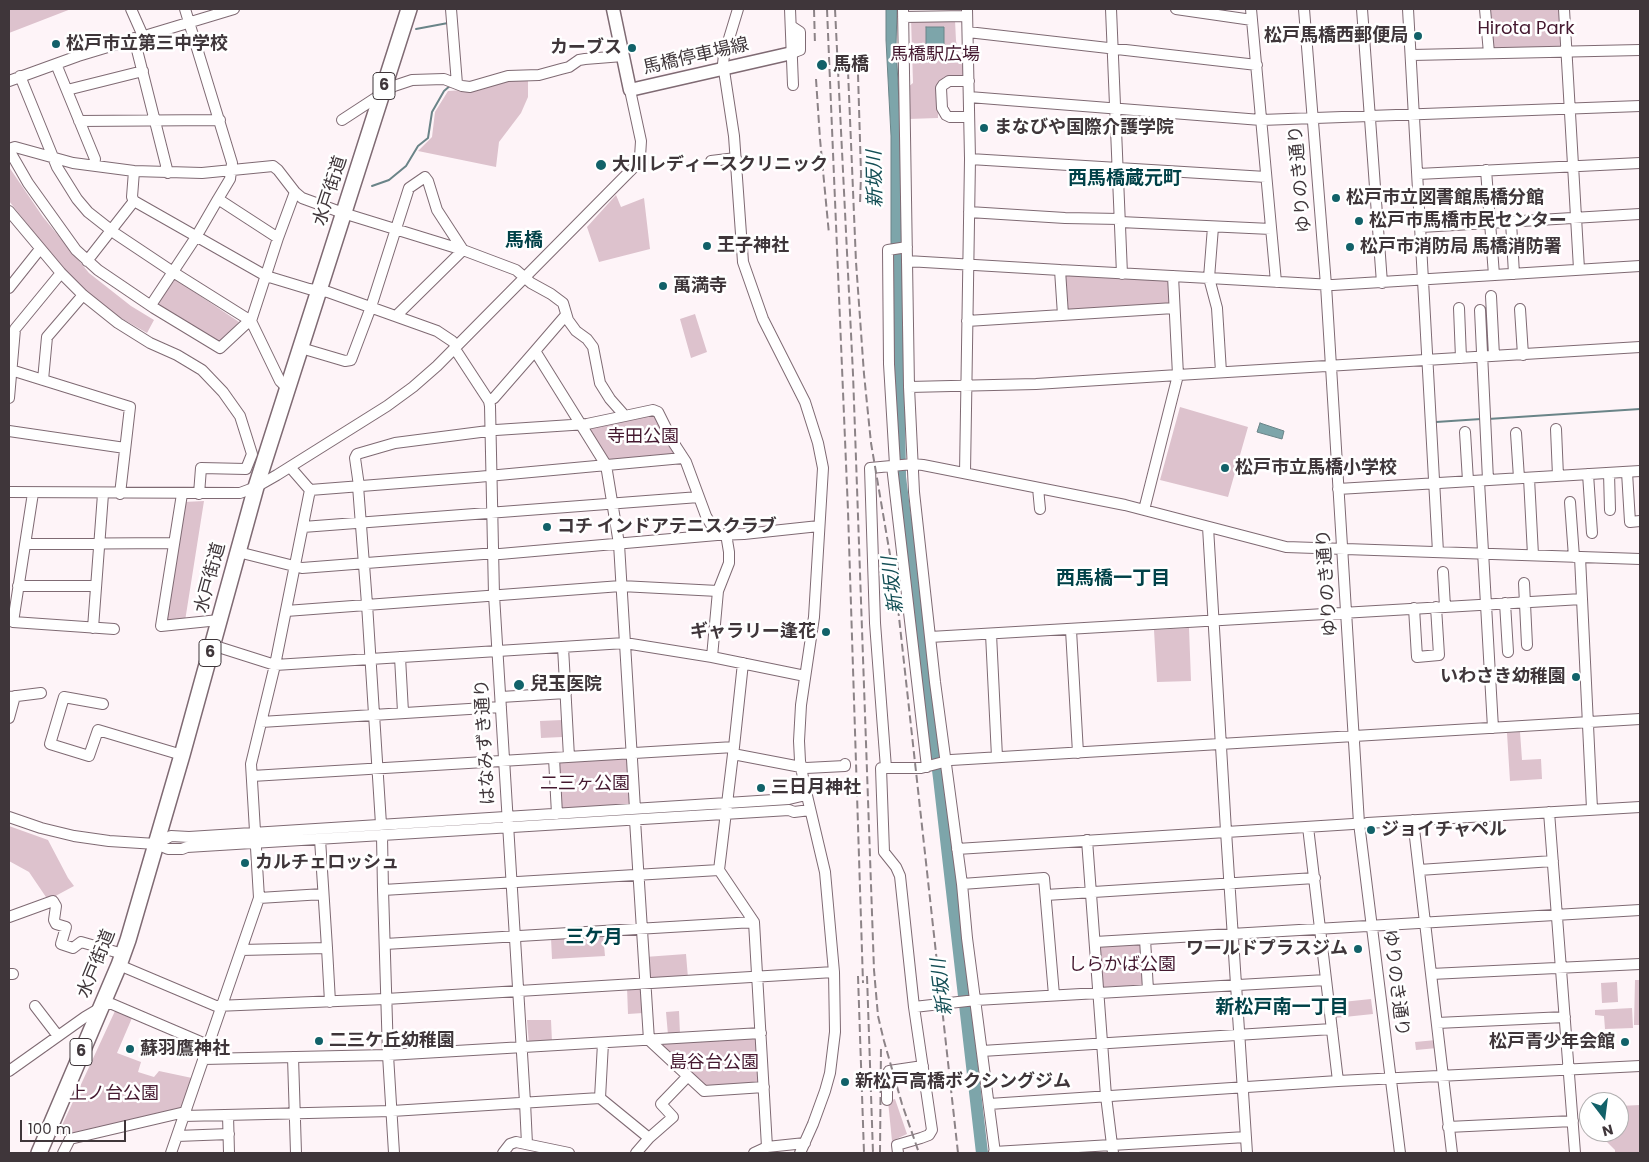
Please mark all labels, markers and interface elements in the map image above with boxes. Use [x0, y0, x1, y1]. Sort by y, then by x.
park label: Hirota Park [1477, 18, 1575, 40]
place label: 松戸馬橋西郵便局 [1264, 25, 1408, 47]
marker: 松戸馬橋西郵便局 [1412, 30, 1424, 42]
place label: 松戸市立第三中学校 [66, 33, 228, 55]
street label: 馬橋停車場線 [641, 34, 751, 80]
place label: カーブス [550, 37, 622, 59]
marker: 松戸市立第三中学校 [50, 38, 62, 50]
marker: カーブス [626, 42, 638, 54]
park label: 馬橋駅広場 [890, 44, 980, 66]
place label: 馬橋 [833, 54, 869, 76]
marker: 馬橋 [815, 58, 829, 72]
road number: 6 [373, 72, 395, 100]
place label: まなびや国際介護学院 [994, 117, 1174, 139]
marker: まなびや国際介護学院 [978, 122, 990, 134]
street label: ゆりのき通り [1286, 124, 1316, 234]
water label: 新坂川 [864, 150, 888, 208]
street label: 水戸街道 [310, 153, 352, 229]
place label: 大川レディースクリニック [612, 154, 828, 176]
marker: 大川レディースクリニック [594, 158, 608, 172]
district label: 西馬橋蔵元町 [1068, 168, 1182, 190]
place label: 松戸市立図書館馬橋分館 [1346, 187, 1544, 209]
marker: 松戸市立図書館馬橋分館 [1330, 192, 1342, 204]
place label: 松戸市馬橋市民センター [1369, 210, 1567, 232]
marker: 松戸市馬橋市民センター [1353, 215, 1365, 227]
district label: 馬橋 [505, 230, 543, 252]
place label: 王子神社 [717, 235, 789, 257]
place label: 松戸市消防局 馬橋消防署 [1360, 236, 1562, 258]
marker: 王子神社 [701, 240, 713, 252]
marker: 松戸市消防局 馬橋消防署 [1344, 241, 1356, 253]
place label: 萬満寺 [673, 275, 727, 297]
marker: 萬満寺 [657, 280, 669, 292]
park label: 寺田公園 [607, 426, 679, 448]
place label: 松戸市立馬橋小学校 [1235, 457, 1397, 479]
marker: 松戸市立馬橋小学校 [1219, 462, 1231, 474]
place label: コチ インドアテニスクラブ [557, 516, 777, 538]
marker: コチ インドアテニスクラブ [541, 521, 553, 533]
street label: ゆりのき通り [1313, 528, 1343, 638]
street label: 水戸街道 [191, 540, 231, 616]
water label: 新坂川 [879, 555, 909, 615]
district label: 西馬橋一丁目 [1056, 568, 1170, 590]
place label: ギャラリー逢花 [690, 621, 816, 643]
marker: ギャラリー逢花 [820, 626, 832, 638]
road number: 6 [199, 640, 221, 666]
place label: いわさき幼稚園 [1440, 666, 1566, 688]
marker: いわさき幼稚園 [1570, 671, 1582, 683]
place label: 兒玉医院 [530, 674, 602, 696]
marker: 兒玉医院 [512, 678, 526, 692]
street label: はなみずき通り [472, 679, 500, 805]
park label: 二三ヶ公園 [540, 773, 630, 795]
place label: 三日月神社 [771, 777, 861, 799]
marker: 三日月神社 [755, 782, 767, 794]
place label: ジョイチャペル [1381, 819, 1507, 841]
marker: ジョイチャペル [1365, 824, 1377, 836]
place label: カルチェロッシュ [255, 852, 399, 874]
marker: カルチェロッシュ [239, 857, 251, 869]
street label: 水戸街道 [74, 927, 120, 1001]
district label: 三ケ月 [566, 927, 622, 949]
street label: ゆりのき通り [1378, 928, 1412, 1038]
place label: ワールドプラスジム [1186, 938, 1348, 960]
marker: ワールドプラスジム [1352, 943, 1364, 955]
park label: しらかば公園 [1068, 954, 1176, 976]
water label: 新坂川 [928, 957, 958, 1017]
district label: 新松戸南一丁目 [1216, 997, 1348, 1019]
place label: 二三ケ丘幼稚園 [329, 1030, 455, 1052]
place label: 松戸青少年会館 [1489, 1031, 1615, 1053]
marker: 二三ケ丘幼稚園 [313, 1035, 325, 1047]
marker: 松戸青少年会館 [1619, 1036, 1631, 1048]
road number: 6 [70, 1038, 92, 1066]
place label: 蘇羽鷹神社 [140, 1038, 230, 1060]
marker: 蘇羽鷹神社 [124, 1043, 136, 1055]
park label: 島谷台公園 [669, 1052, 759, 1074]
place label: 新松戸高橋ボクシングジム [855, 1071, 1071, 1093]
marker: 新松戸高橋ボクシングジム [839, 1076, 851, 1088]
park label: 上ノ台公園 [69, 1083, 159, 1105]
north arrow [1579, 1092, 1629, 1142]
scale bar [22, 1110, 129, 1142]
text: 100 m [28, 1118, 71, 1139]
text: N [1600, 1120, 1615, 1142]

